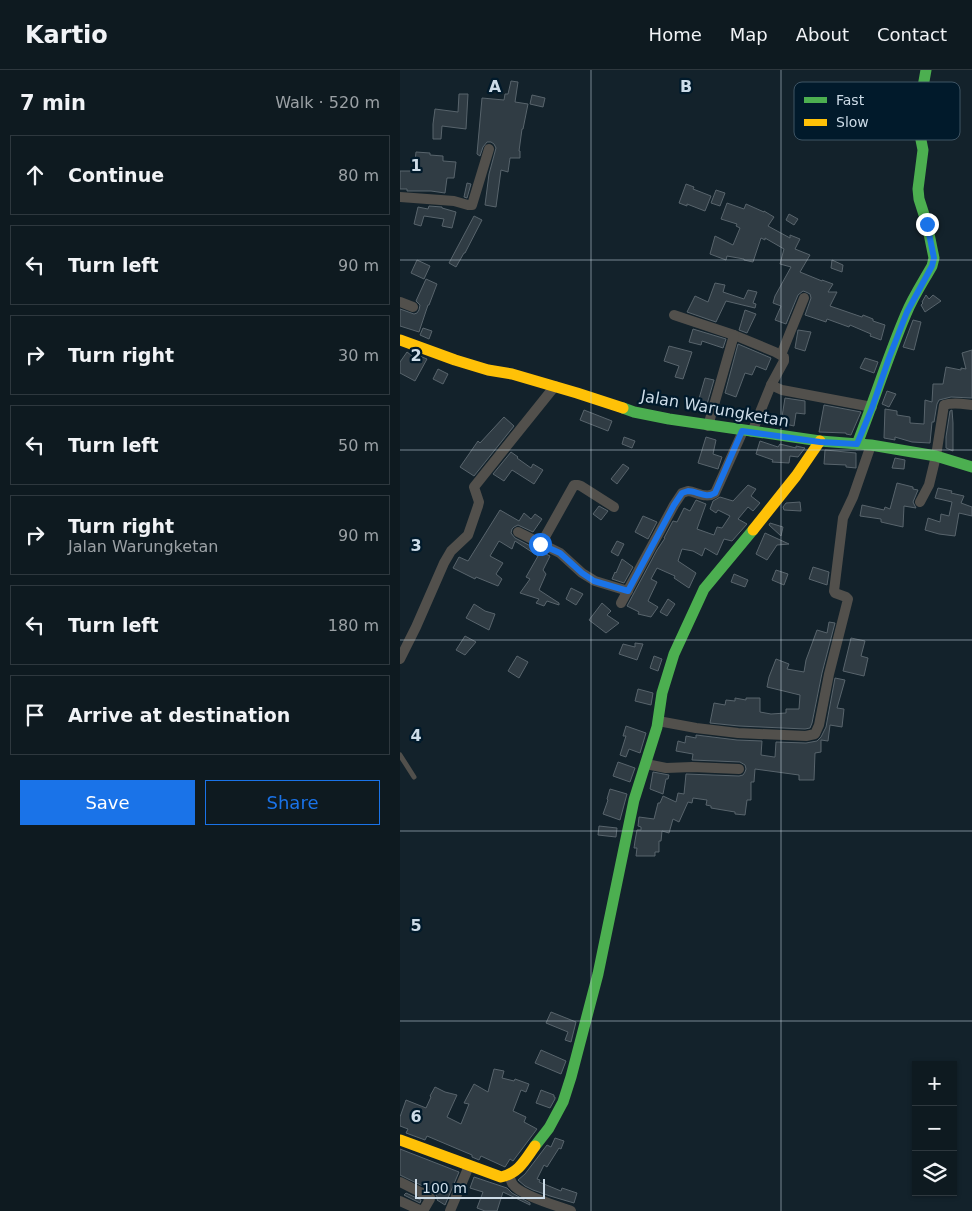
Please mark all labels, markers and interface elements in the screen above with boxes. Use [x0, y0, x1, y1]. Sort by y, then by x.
text: Kartio [25, 21, 108, 49]
text: Home [649, 24, 702, 45]
text: Map [730, 24, 768, 45]
text: About [796, 24, 849, 45]
text: Contact [877, 24, 947, 45]
text: A [489, 77, 502, 96]
text: B [680, 77, 692, 96]
legend [794, 82, 960, 140]
text: 7 min [20, 91, 86, 115]
text: Fast [836, 92, 865, 108]
text: Walk · 520 m [275, 93, 380, 112]
text: Slow [836, 114, 869, 130]
text: 1 [410, 156, 422, 175]
icon: ahead [21, 161, 49, 189]
text: Continue [68, 164, 164, 186]
text: 80 m [338, 166, 379, 185]
route end [916, 213, 939, 236]
icon: left [21, 251, 49, 279]
text: Turn left [68, 254, 159, 276]
text: 90 m [338, 256, 379, 275]
icon: right [21, 341, 49, 369]
text: Turn right [68, 344, 174, 366]
text: 30 m [338, 346, 379, 365]
text: 2 [410, 346, 422, 365]
street label: Jalan Warungketan [638, 386, 791, 431]
icon: left [21, 431, 49, 459]
text: Turn left [68, 434, 159, 456]
text: 50 m [338, 436, 379, 455]
text: Turn right [68, 515, 174, 537]
icon: right [21, 521, 49, 549]
text: 90 m [338, 526, 379, 545]
route start [529, 533, 552, 556]
text: 3 [410, 536, 422, 555]
text: Jalan Warungketan [68, 537, 218, 556]
icon: left [21, 611, 49, 639]
text: Turn left [68, 614, 159, 636]
text: 180 m [328, 616, 379, 635]
icon: arrive [21, 701, 49, 729]
text: Arrive at destination [68, 704, 290, 726]
text: 4 [410, 726, 422, 745]
button: Save [20, 780, 195, 825]
button: Share [205, 780, 380, 825]
text: 5 [410, 916, 422, 935]
map controls [912, 1061, 957, 1196]
button: + [912, 1061, 957, 1106]
button: − [912, 1106, 957, 1151]
text: 6 [410, 1107, 422, 1126]
button: layers [912, 1151, 957, 1196]
scale bar [415, 1176, 545, 1199]
text: 100 m [422, 1180, 467, 1196]

